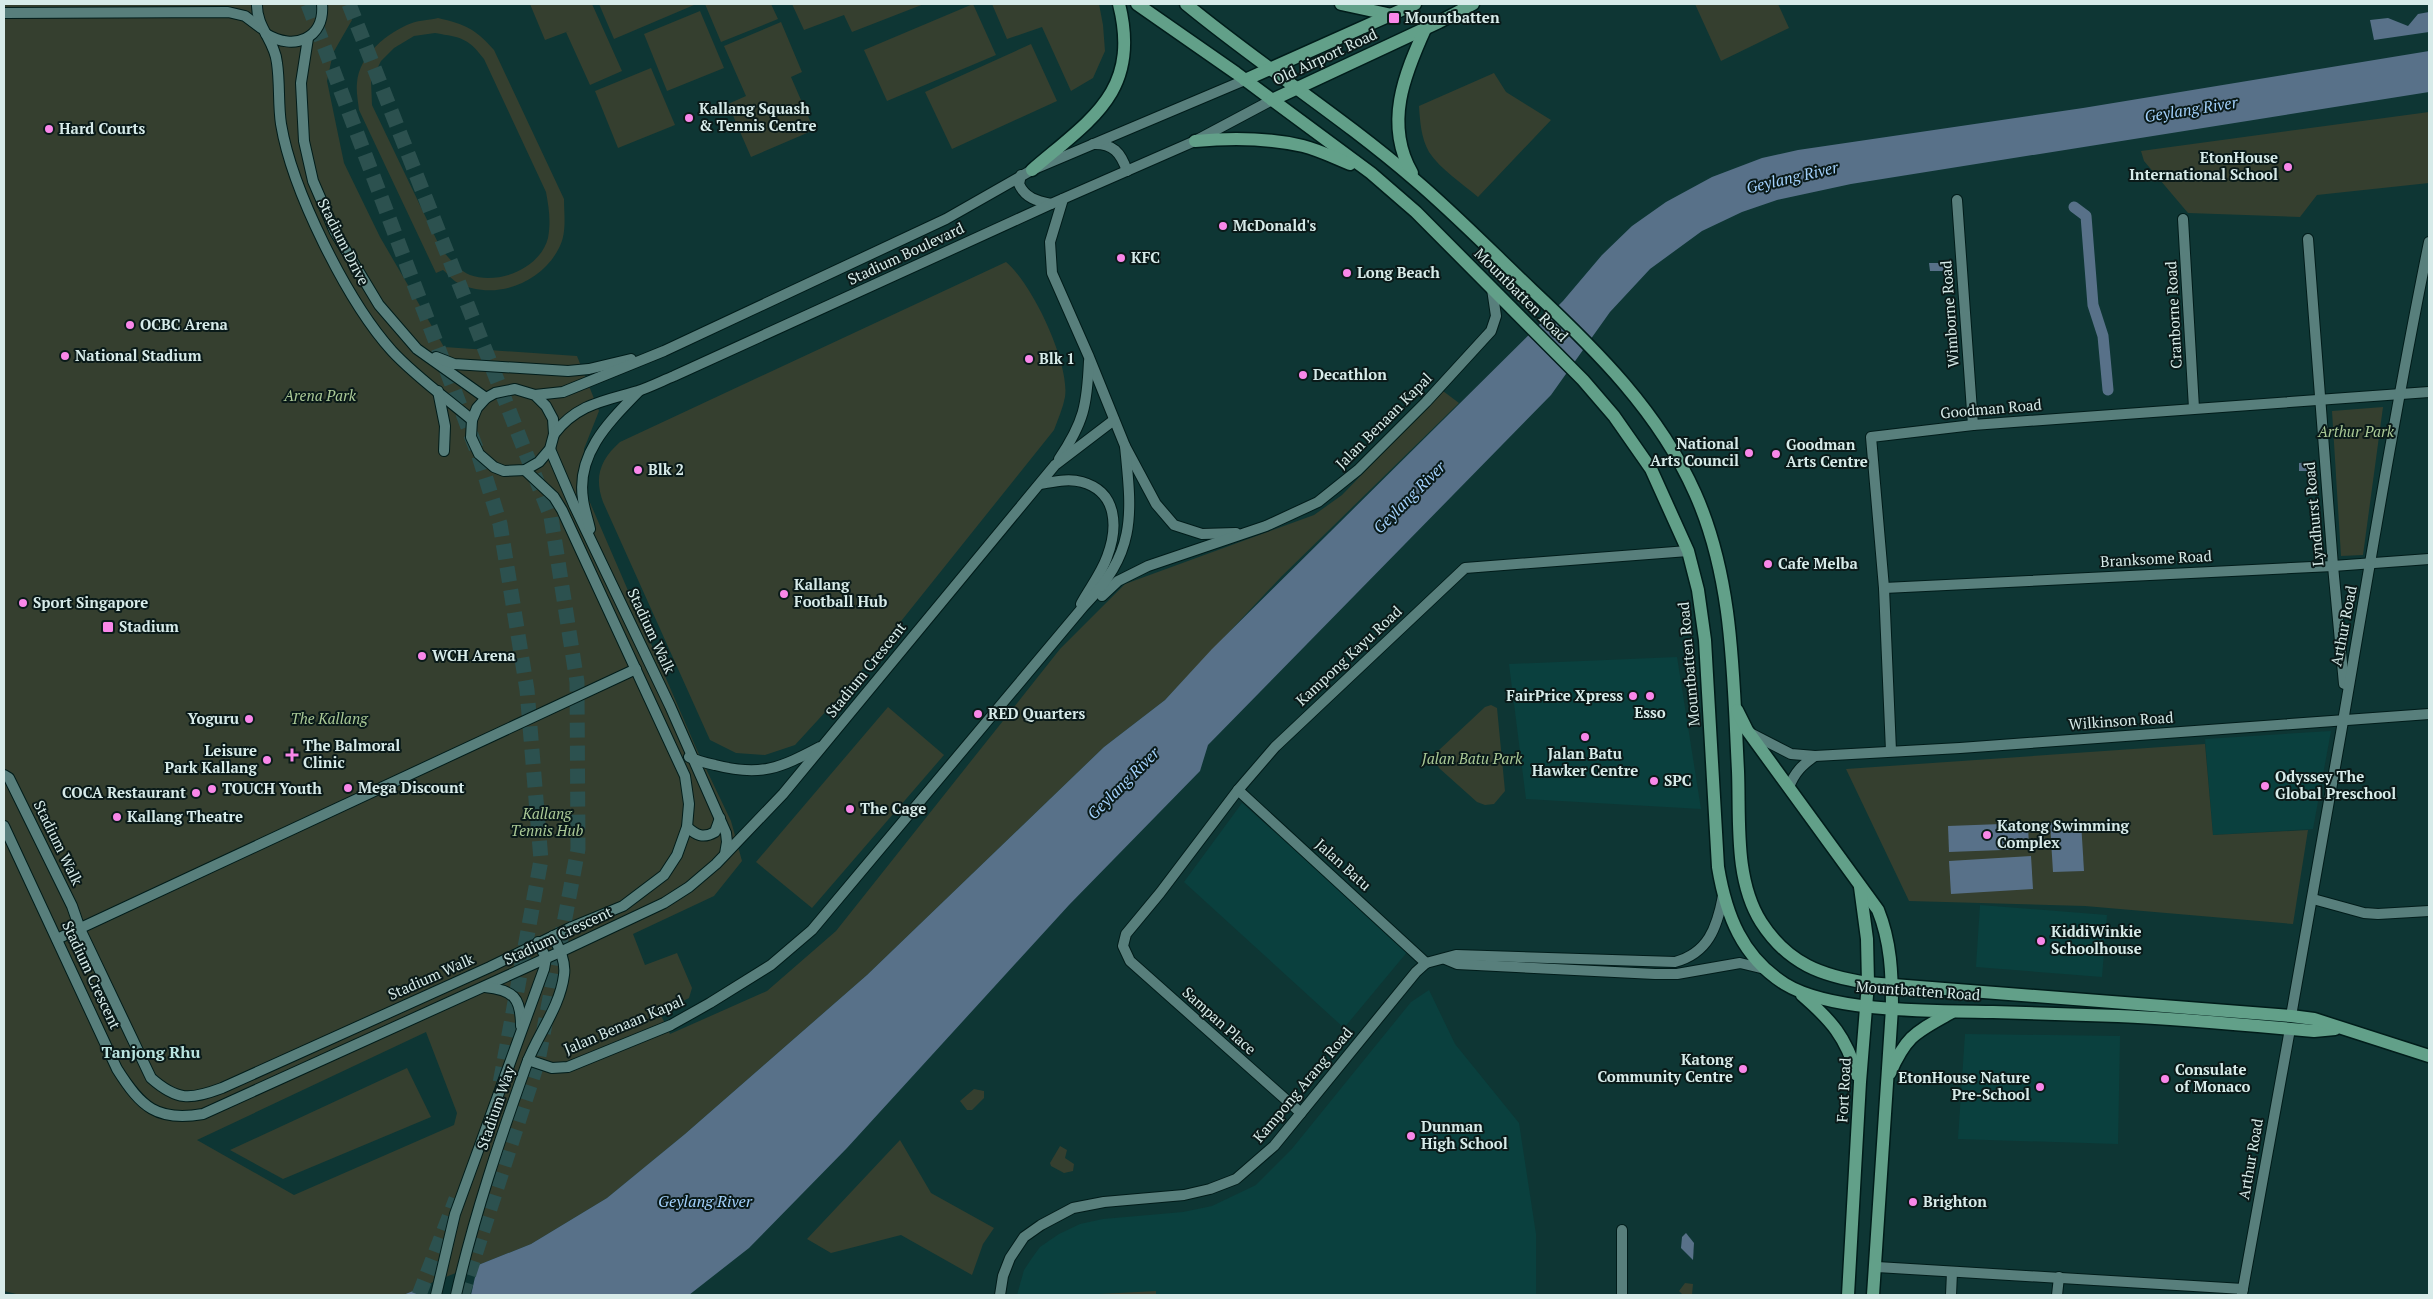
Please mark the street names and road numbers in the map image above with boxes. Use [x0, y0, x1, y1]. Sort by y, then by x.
street label: Old Airport Road [1269, 23, 1380, 89]
street label: Stadium Drive [313, 195, 374, 288]
street label: Stadium Boulevard [844, 217, 967, 289]
street label: Mountbatten Road [1471, 243, 1573, 345]
street label: Wimborne Road [1935, 260, 1963, 368]
street label: Cranborne Road [2160, 261, 2186, 369]
street label: Jalan Benaan Kapal [1331, 368, 1436, 473]
street label: Goodman Road [1939, 394, 2042, 422]
street label: Lyndhurst Road [2298, 461, 2328, 567]
street label: Branksome Road [2100, 545, 2212, 571]
street label: Arthur Road [2325, 584, 2361, 668]
street label: Stadium Walk [623, 585, 681, 677]
street label: Kampong Kayu Road [1291, 601, 1406, 710]
street label: Mountbatten Road [1673, 601, 1703, 727]
street label: Stadium Crescent [821, 617, 910, 721]
street label: Wilkinson Road [2068, 706, 2174, 734]
street label: Stadium Walk [30, 797, 88, 889]
street label: Jalan Batu [1312, 834, 1376, 895]
street label: Stadium Crescent [500, 901, 615, 969]
street label: Stadium Crescent [58, 917, 126, 1032]
street label: Stadium Walk [384, 948, 477, 1004]
street label: Mountbatten Road [1855, 976, 1981, 1004]
street label: Sampan Place [1179, 982, 1261, 1059]
street label: Jalan Benaan Kapal [561, 990, 687, 1058]
street label: Kampong Arang Road [1248, 1023, 1356, 1146]
street label: Fort Road [1831, 1057, 1855, 1123]
street label: Stadium Way [471, 1063, 519, 1152]
street label: Arthur Road [2233, 1117, 2267, 1201]

